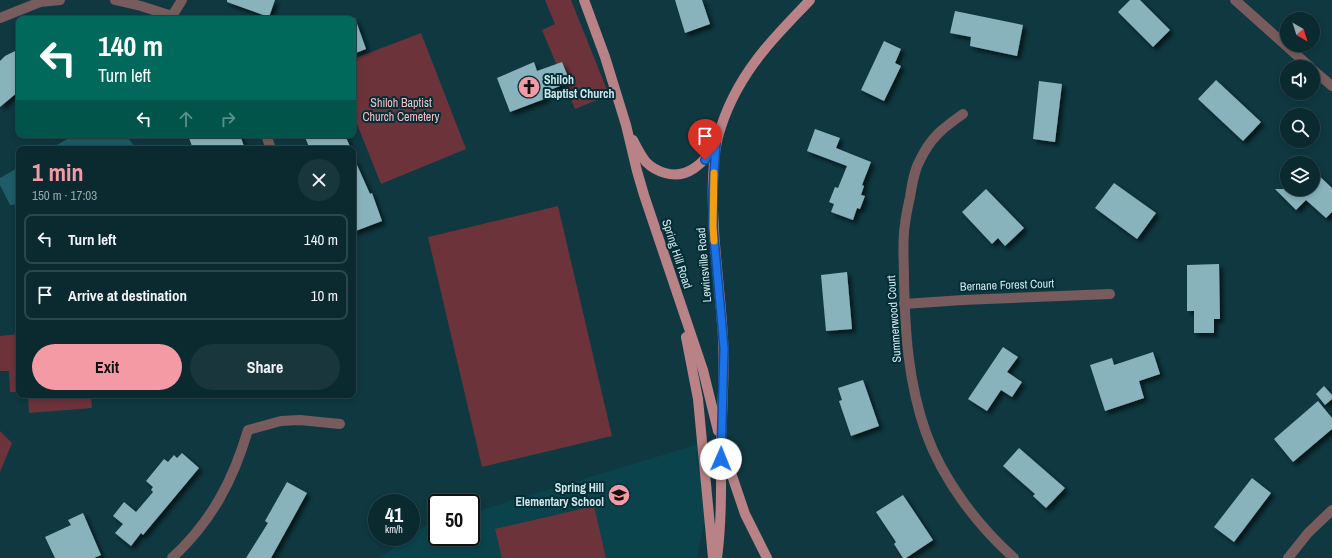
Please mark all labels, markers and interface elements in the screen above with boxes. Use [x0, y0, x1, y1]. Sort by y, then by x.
north arrow [1280, 12, 1320, 52]
map controls [1280, 12, 1320, 196]
text: 140 m [98, 27, 163, 65]
icon: left [32, 32, 84, 84]
button: sound [1280, 60, 1320, 100]
text: Turn left [98, 63, 151, 88]
place label: Shiloh Baptist Church [544, 72, 615, 102]
church icon: Shiloh Baptist Church [516, 74, 542, 100]
park label: Shiloh Baptist Church Cemetery [362, 95, 440, 125]
icon: left [133, 108, 155, 130]
icon: ahead [175, 108, 197, 130]
icon: right [217, 108, 239, 130]
button: search [1280, 108, 1320, 148]
pin [688, 119, 722, 160]
icon: arrive [694, 125, 716, 147]
text: 1 min [32, 156, 83, 188]
button: layers [1280, 156, 1320, 196]
button: close [298, 159, 340, 201]
text: 150 m · 17:03 [32, 187, 97, 204]
street label: Spring Hill Road [658, 217, 696, 291]
street label: Lewinsville Road [693, 227, 715, 303]
icon: left [34, 228, 56, 250]
text: Turn left [68, 229, 116, 250]
text: 140 m [304, 229, 338, 250]
street label: Summerwood Court [883, 275, 905, 363]
street label: Bernane Forest Court [960, 275, 1055, 295]
icon: arrive [34, 284, 56, 306]
text: Arrive at destination [68, 285, 187, 306]
text: 10 m [311, 285, 338, 306]
button: Exit [32, 344, 182, 390]
button: Share [190, 344, 340, 390]
position arrow [700, 438, 742, 480]
place label: Spring Hill Elementary School [515, 480, 604, 510]
school or university icon: Spring Hill Elementary School [606, 482, 632, 508]
speed limit sign: 50 [428, 494, 480, 546]
text: 41 [385, 501, 403, 528]
text: km/h [385, 523, 403, 536]

